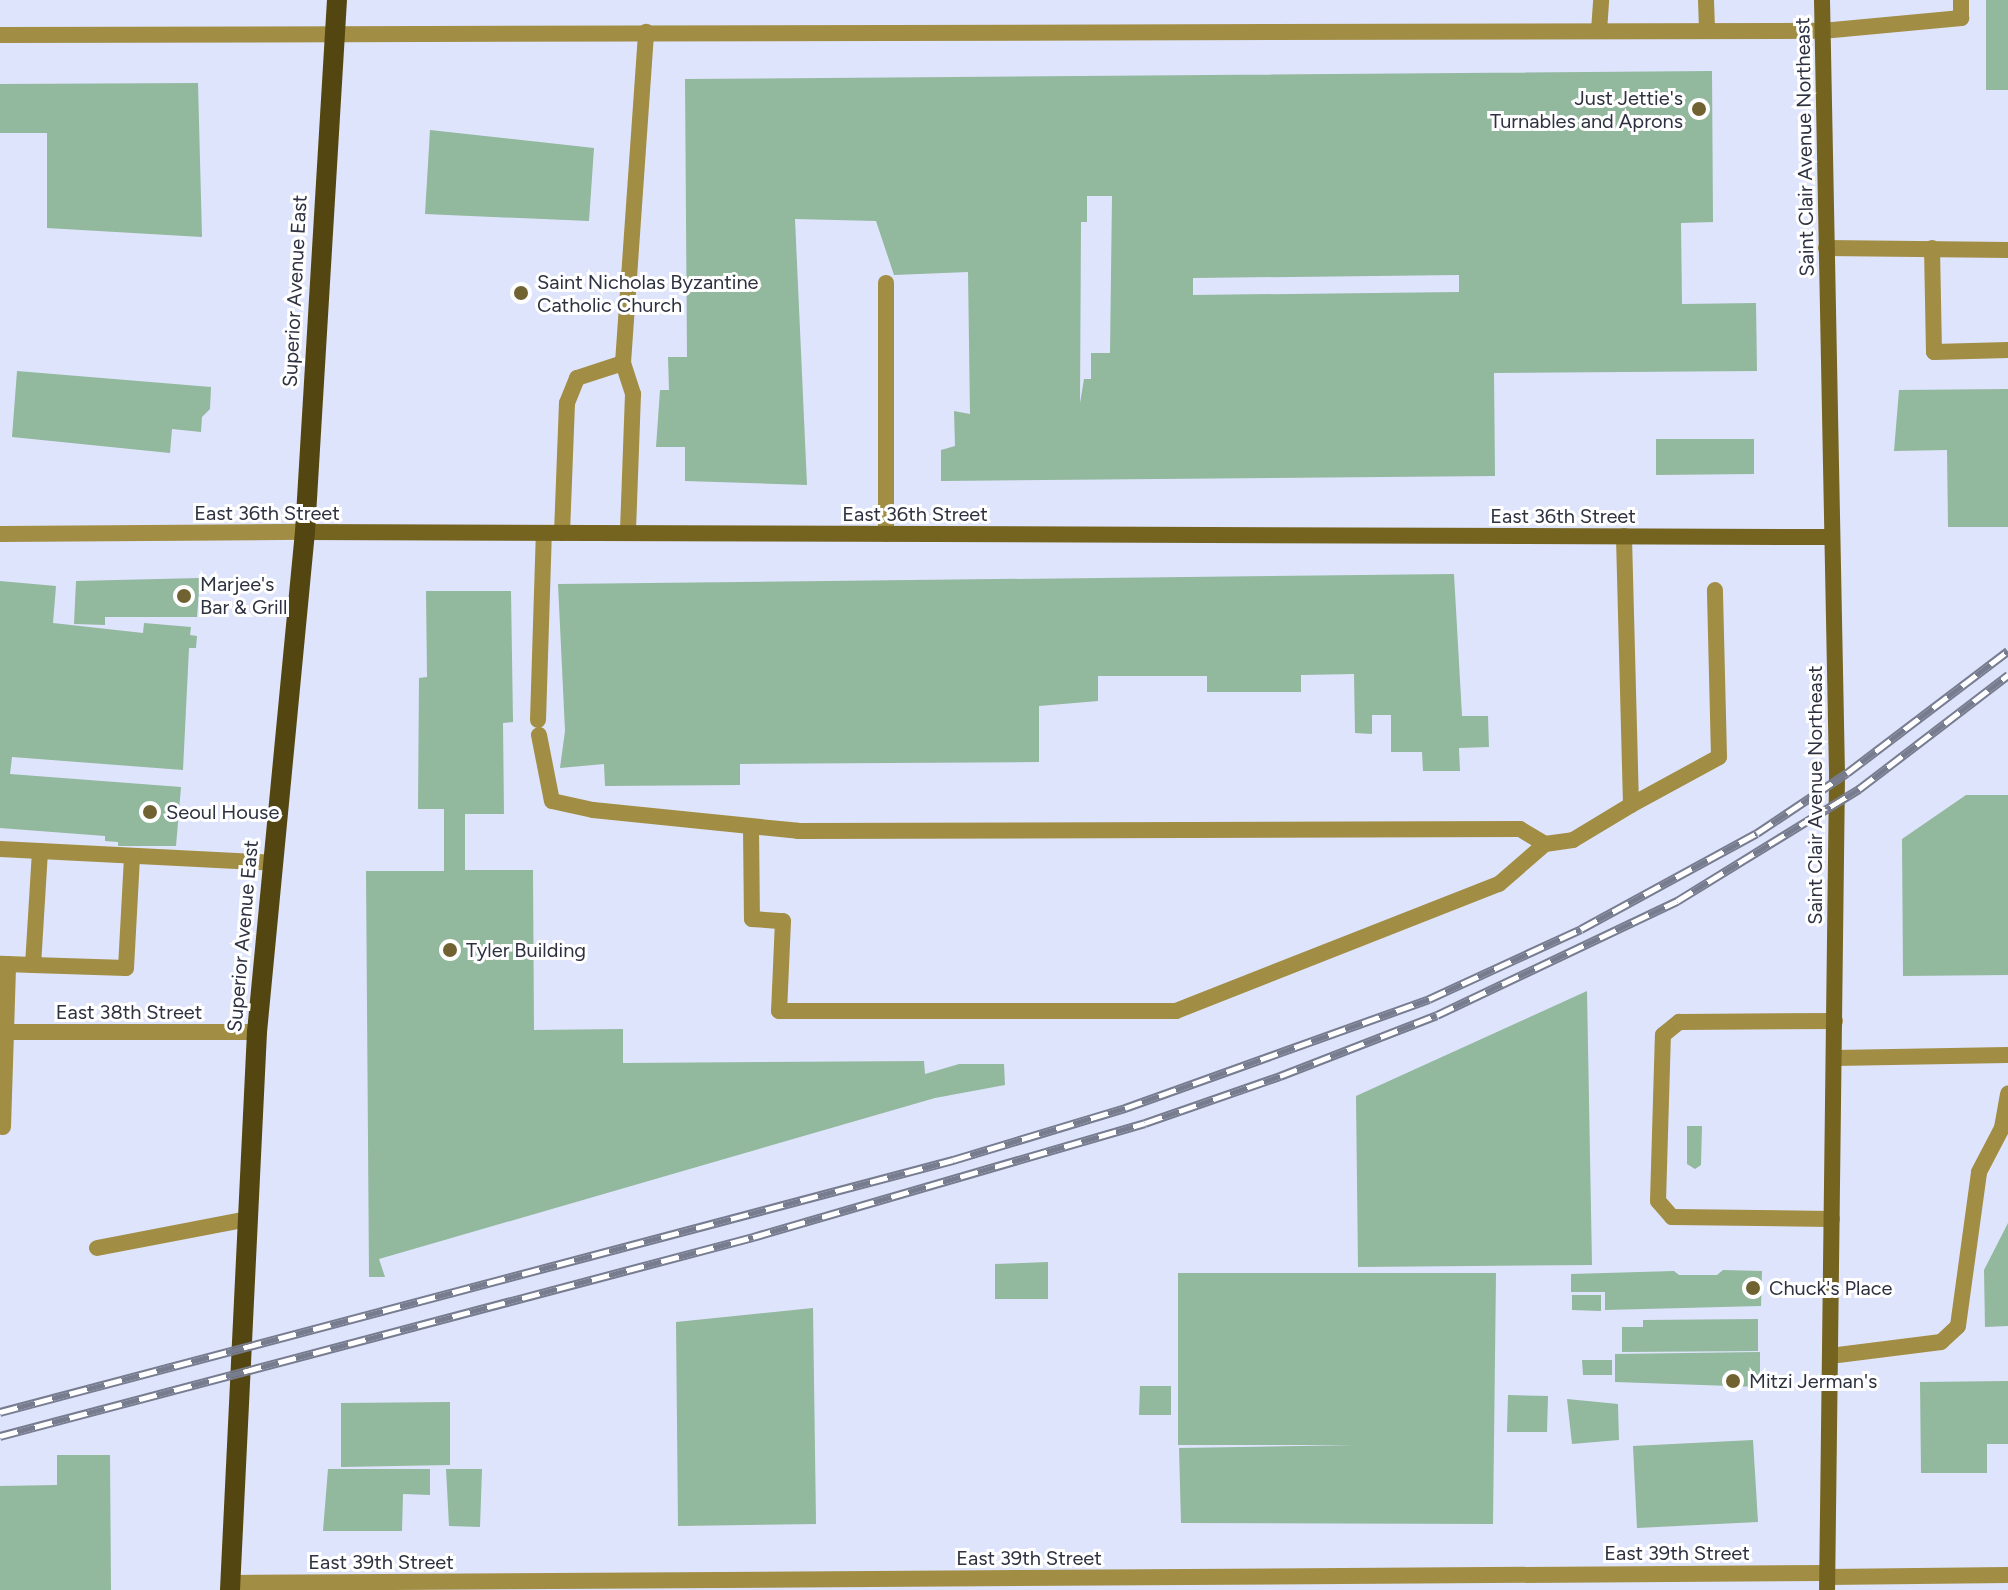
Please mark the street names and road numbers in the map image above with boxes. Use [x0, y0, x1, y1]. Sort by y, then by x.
street label: Saint Clair Avenue Northeast [1791, 17, 1819, 277]
street label: Superior Avenue East [278, 194, 312, 388]
street label: East 36th Street [194, 501, 340, 525]
street label: East 36th Street [842, 502, 988, 526]
street label: East 36th Street [1490, 504, 1636, 528]
street label: Saint Clair Avenue Northeast [1803, 665, 1827, 925]
street label: Superior Avenue East [223, 839, 263, 1033]
street label: East 38th Street [56, 1000, 202, 1024]
street label: East 39th Street [1604, 1541, 1750, 1565]
street label: East 39th Street [956, 1546, 1102, 1570]
street label: East 39th Street [308, 1550, 454, 1574]

